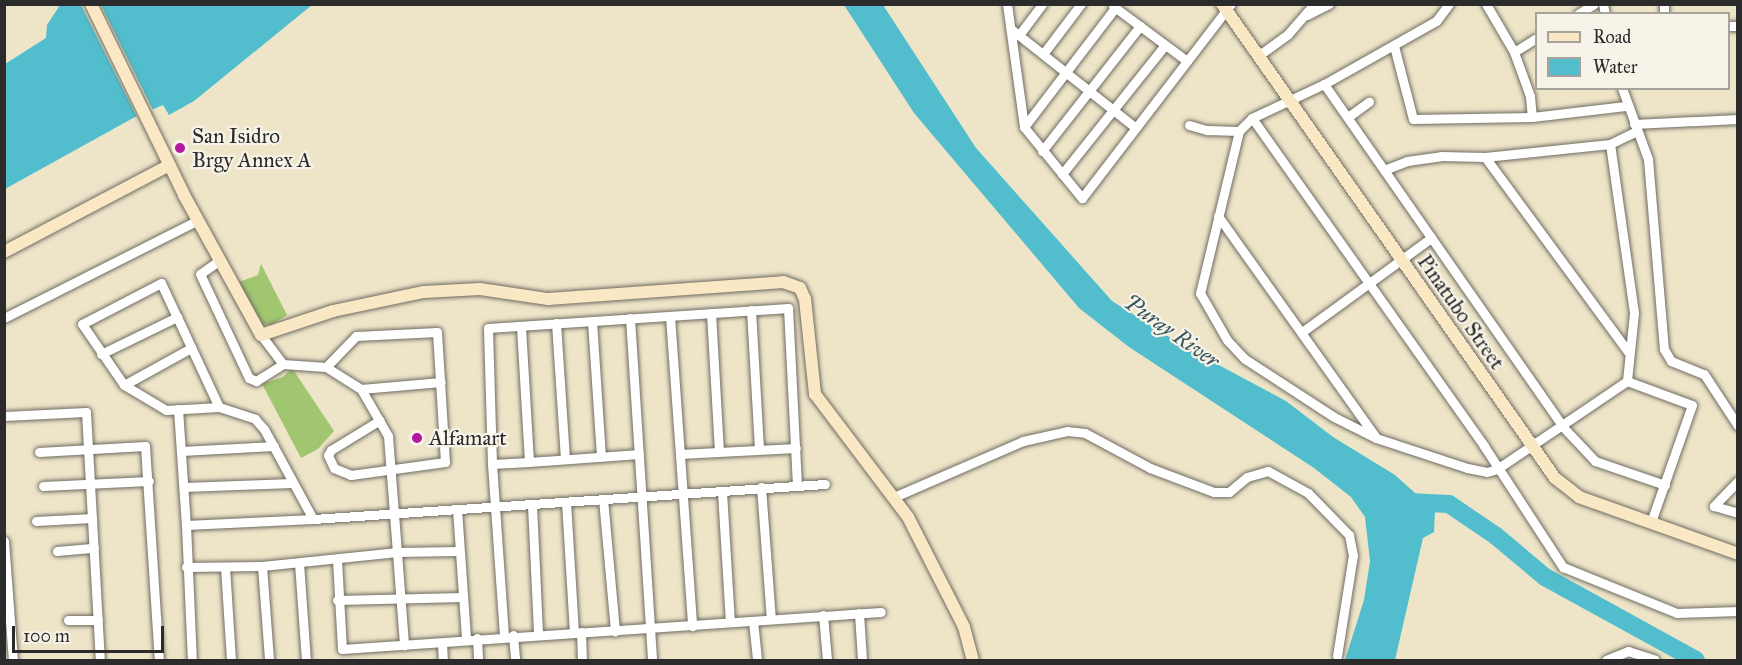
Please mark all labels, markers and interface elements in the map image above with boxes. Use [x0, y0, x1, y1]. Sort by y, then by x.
legend [1535, 12, 1730, 90]
text: Road [1593, 26, 1631, 48]
text: Water [1593, 56, 1637, 78]
place label: San Isidro Brgy Annex A [192, 123, 311, 173]
marker: San Isidro Brgy Annex A [173, 141, 187, 155]
street label: Pinatubo Street [1412, 250, 1510, 374]
water label: Puray River [1119, 289, 1225, 373]
place label: Alfamart [429, 425, 507, 451]
marker: Alfamart [410, 431, 424, 445]
scale bar [15, 614, 166, 652]
text: 100 m [23, 625, 70, 647]

